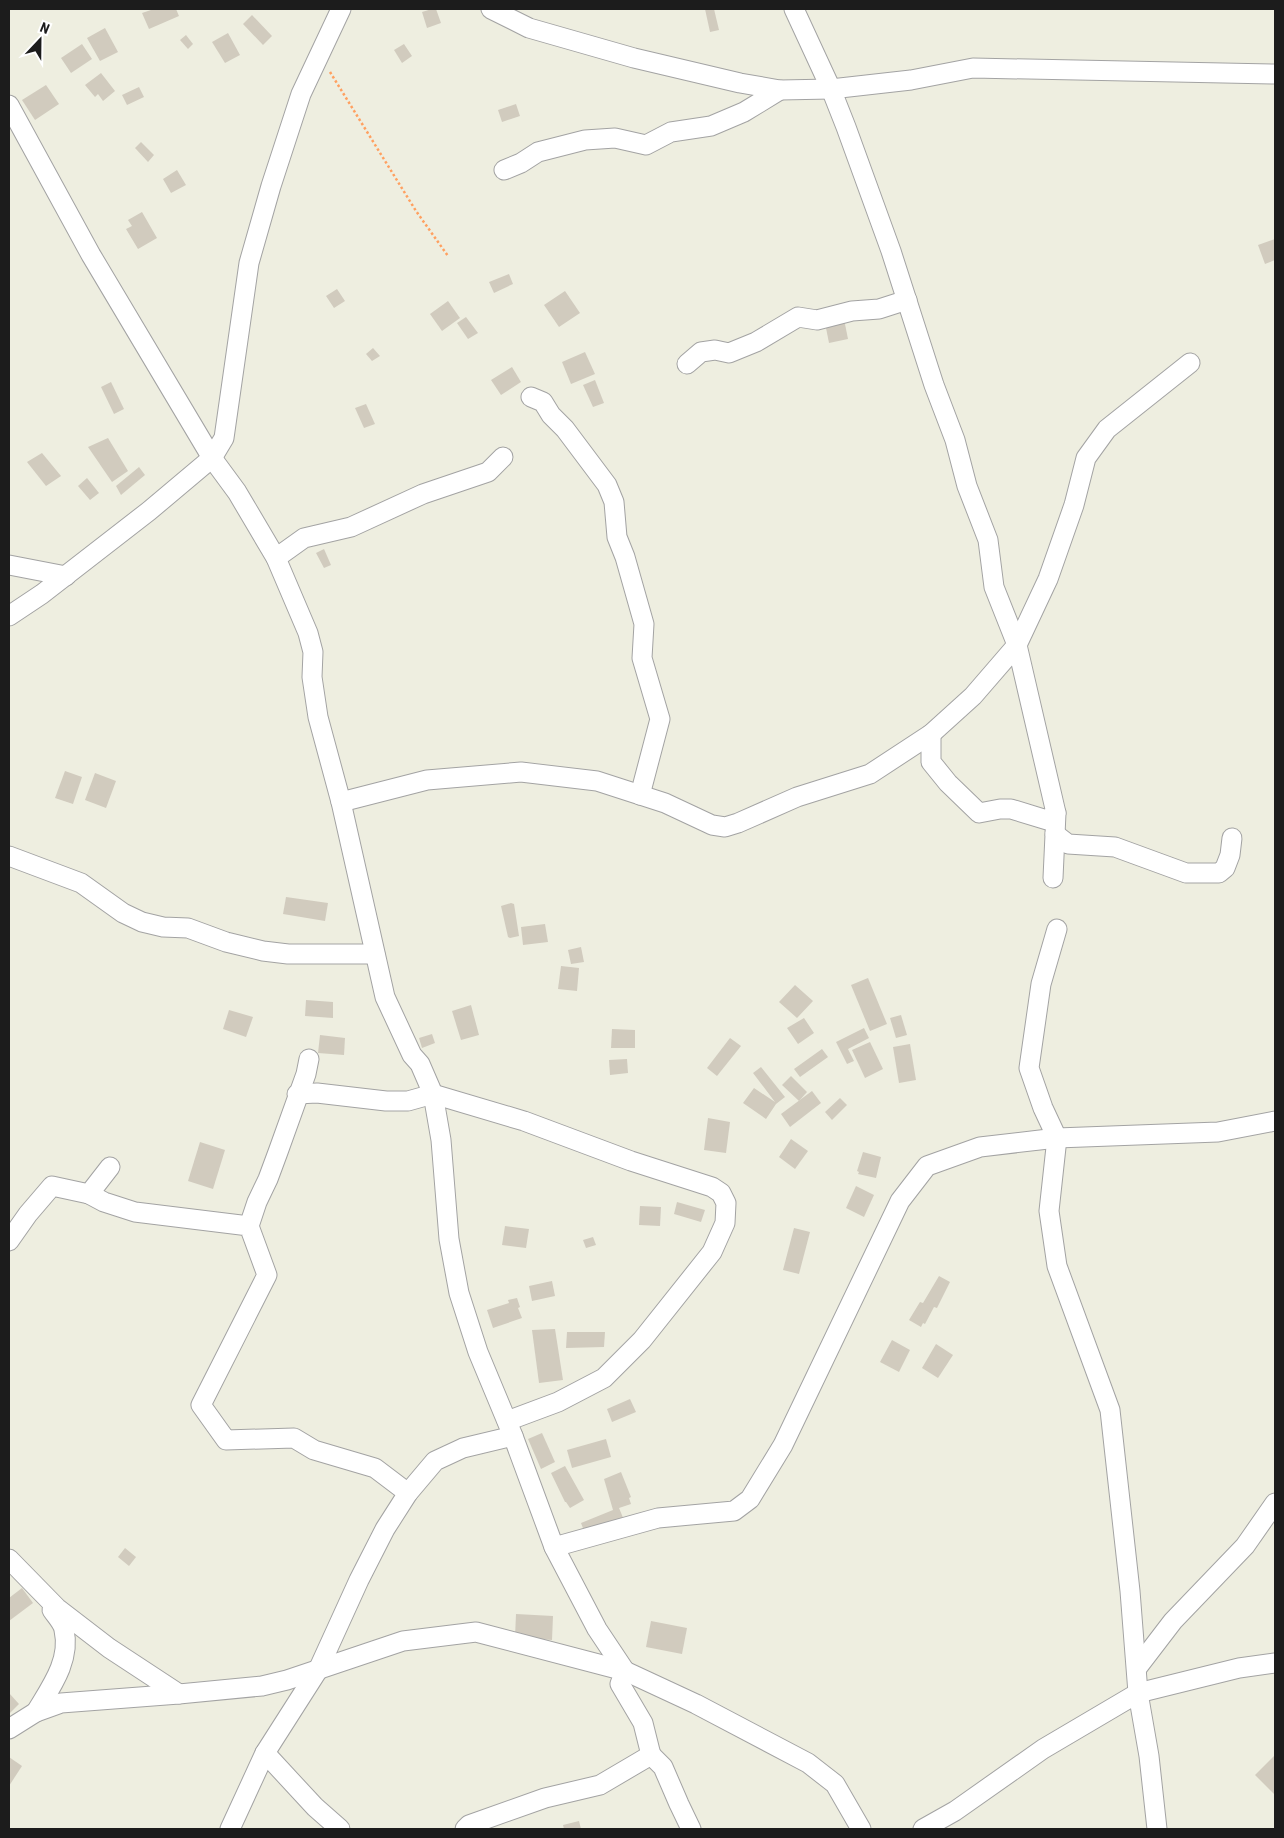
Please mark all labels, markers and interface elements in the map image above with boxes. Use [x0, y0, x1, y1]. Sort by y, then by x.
north arrow [15, 15, 65, 65]
text: N [38, 19, 52, 37]

